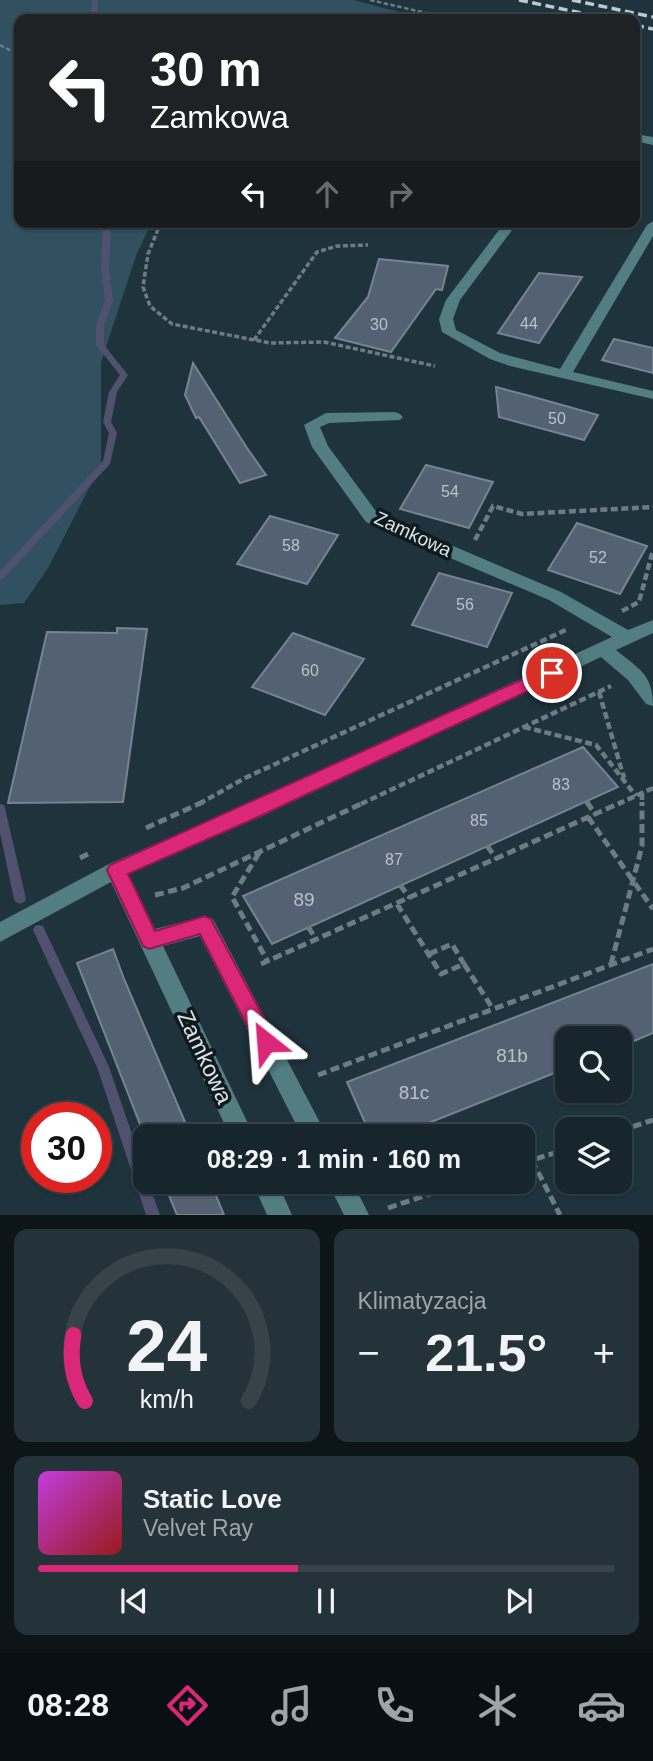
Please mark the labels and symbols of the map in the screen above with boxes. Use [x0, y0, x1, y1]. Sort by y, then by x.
house number: 44 [520, 315, 538, 332]
house number: 30 [370, 316, 388, 333]
house number: 50 [548, 410, 566, 427]
house number: 54 [441, 483, 459, 500]
street label: Zamkowa [371, 507, 455, 561]
house number: 58 [282, 537, 300, 554]
house number: 52 [589, 549, 607, 566]
house number: 56 [456, 596, 474, 613]
pin [522, 643, 582, 703]
house number: 60 [301, 662, 319, 679]
house number: 83 [552, 776, 570, 793]
house number: 85 [470, 812, 488, 829]
house number: 87 [385, 851, 403, 868]
house number: 89 [293, 889, 315, 910]
position arrow [229, 1005, 303, 1079]
street label: Zamkowa [172, 1006, 238, 1108]
house number: 81b [496, 1045, 528, 1066]
house number: 81c [399, 1082, 429, 1103]
speed limit sign: 30 [21, 1102, 112, 1193]

